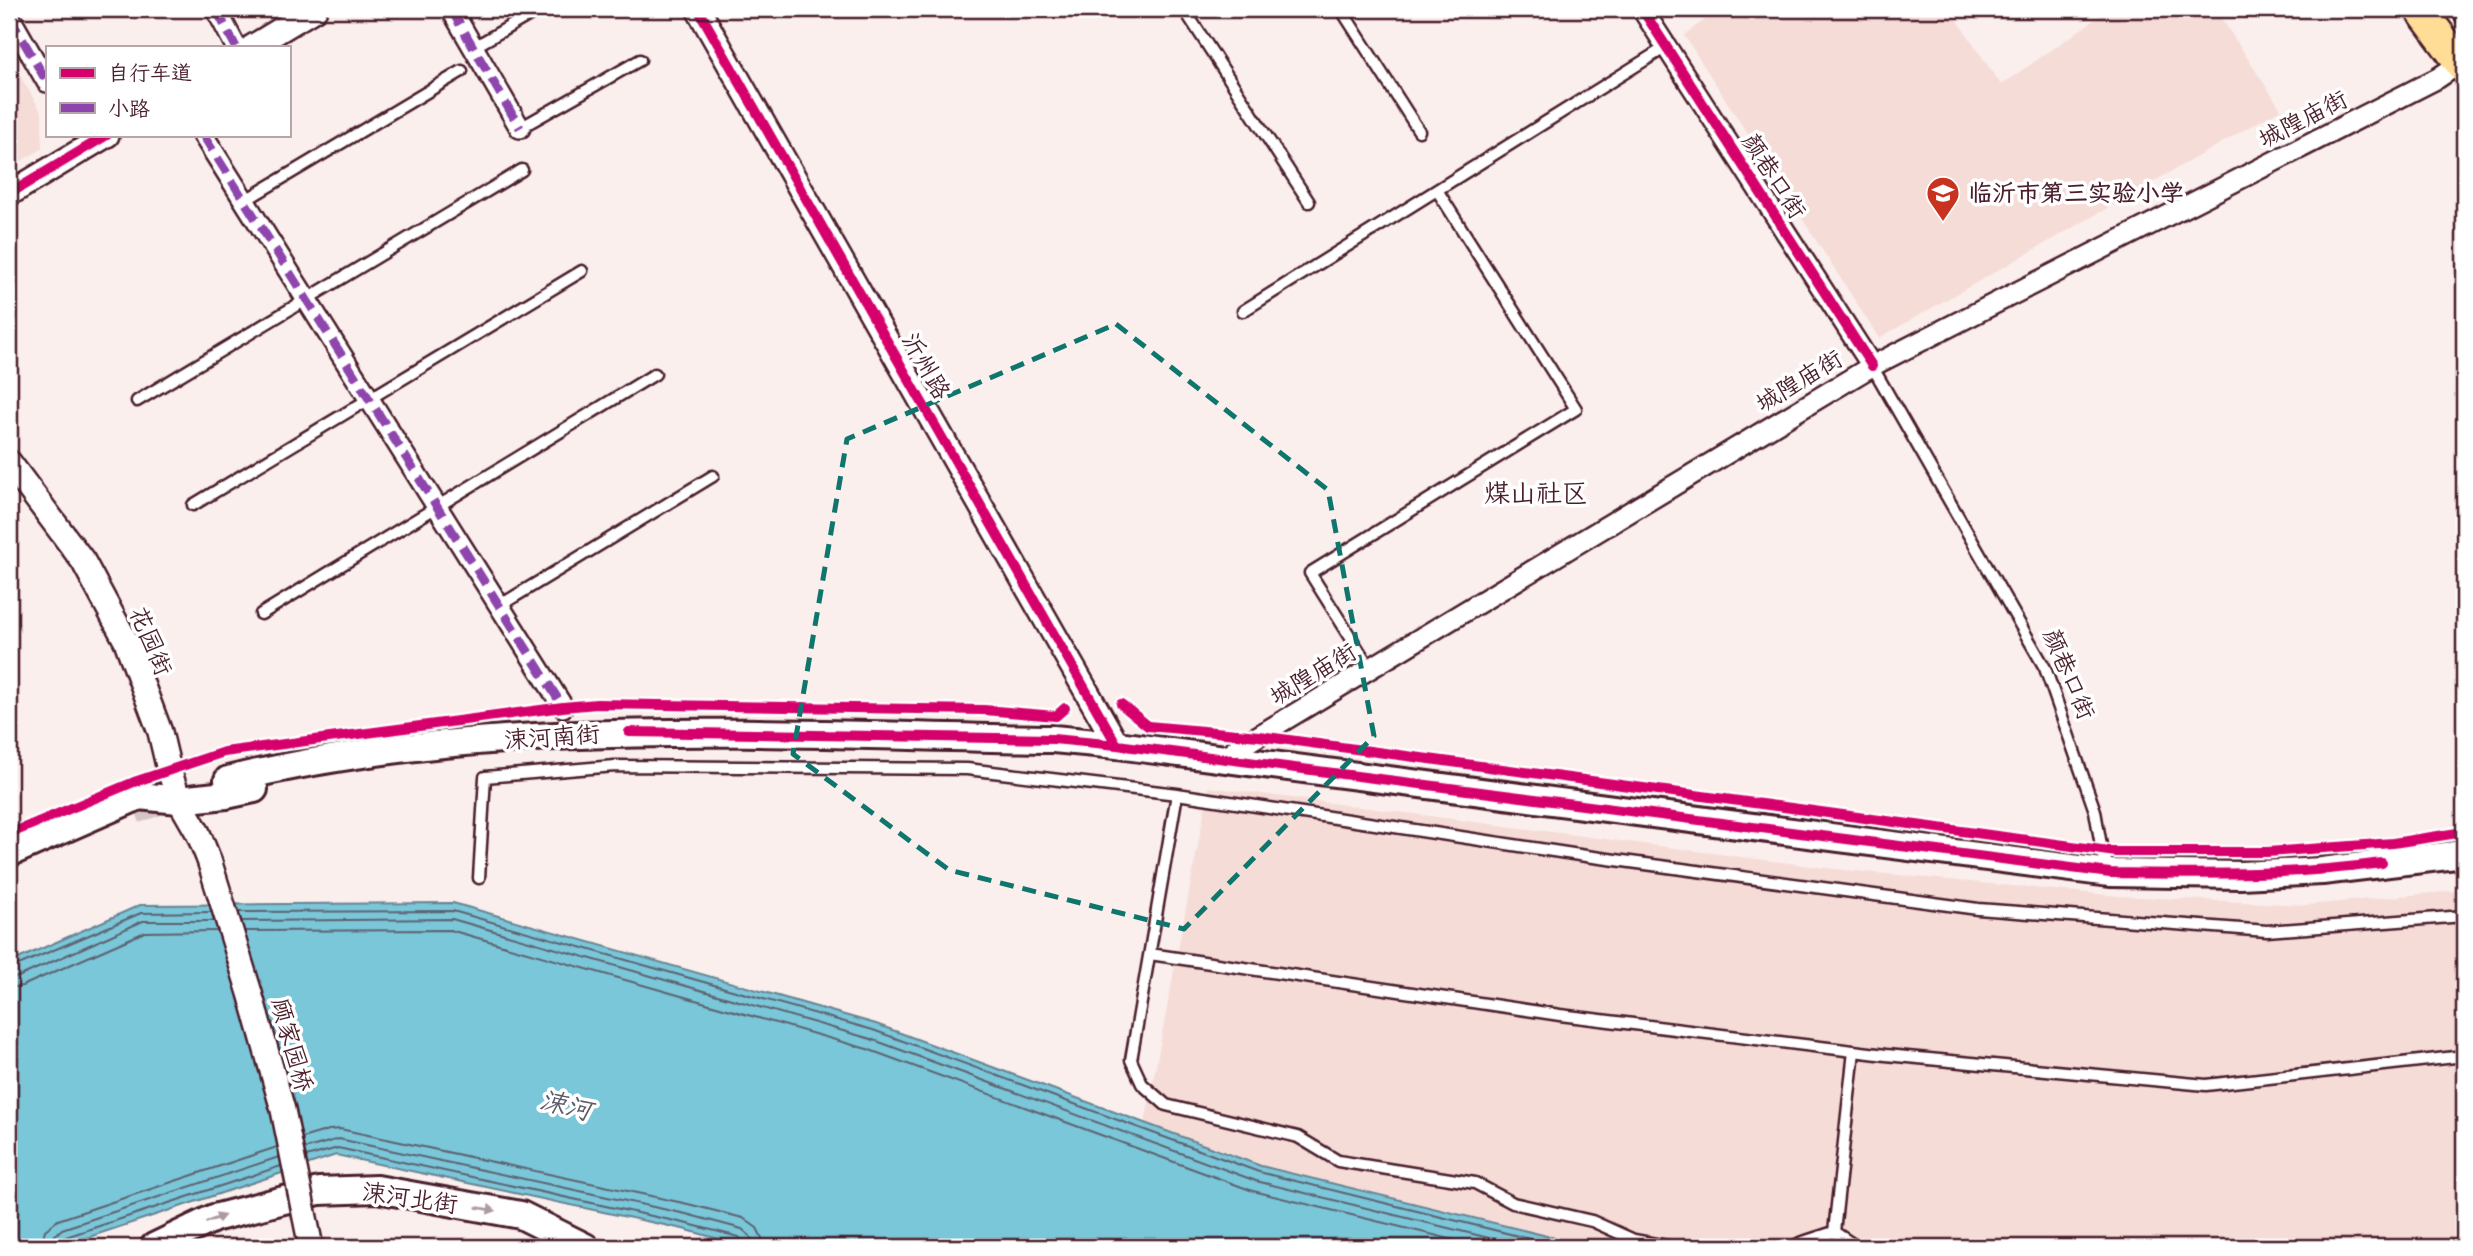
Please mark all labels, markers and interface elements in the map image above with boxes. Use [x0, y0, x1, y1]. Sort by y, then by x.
legend [46, 46, 290, 136]
text: 自行车道 [108, 58, 192, 91]
street label: 城隍庙街 [2252, 81, 2355, 160]
text: 小路 [108, 94, 150, 127]
street label: 颜巷口街 [1730, 126, 1815, 228]
school or university icon: 临沂市第三实验小学 [1924, 174, 1962, 223]
place label: 临沂市第三实验小学 [1968, 175, 2184, 214]
street label: 沂州路 [890, 326, 960, 408]
street label: 城隍庙街 [1749, 341, 1851, 424]
district label: 煤山社区 [1484, 474, 1588, 516]
street label: 花园街 [118, 601, 182, 682]
street label: 颜巷口街 [2031, 623, 2104, 726]
street label: 城隍庙街 [1263, 634, 1365, 717]
street label: 涑河南街 [503, 716, 601, 761]
street label: 顾家园桥 [259, 994, 323, 1097]
water label: 涑河 [535, 1080, 600, 1135]
street label: 涑河北街 [360, 1173, 460, 1225]
one-way arrow [475, 1203, 497, 1214]
one-way arrow [205, 1213, 226, 1224]

